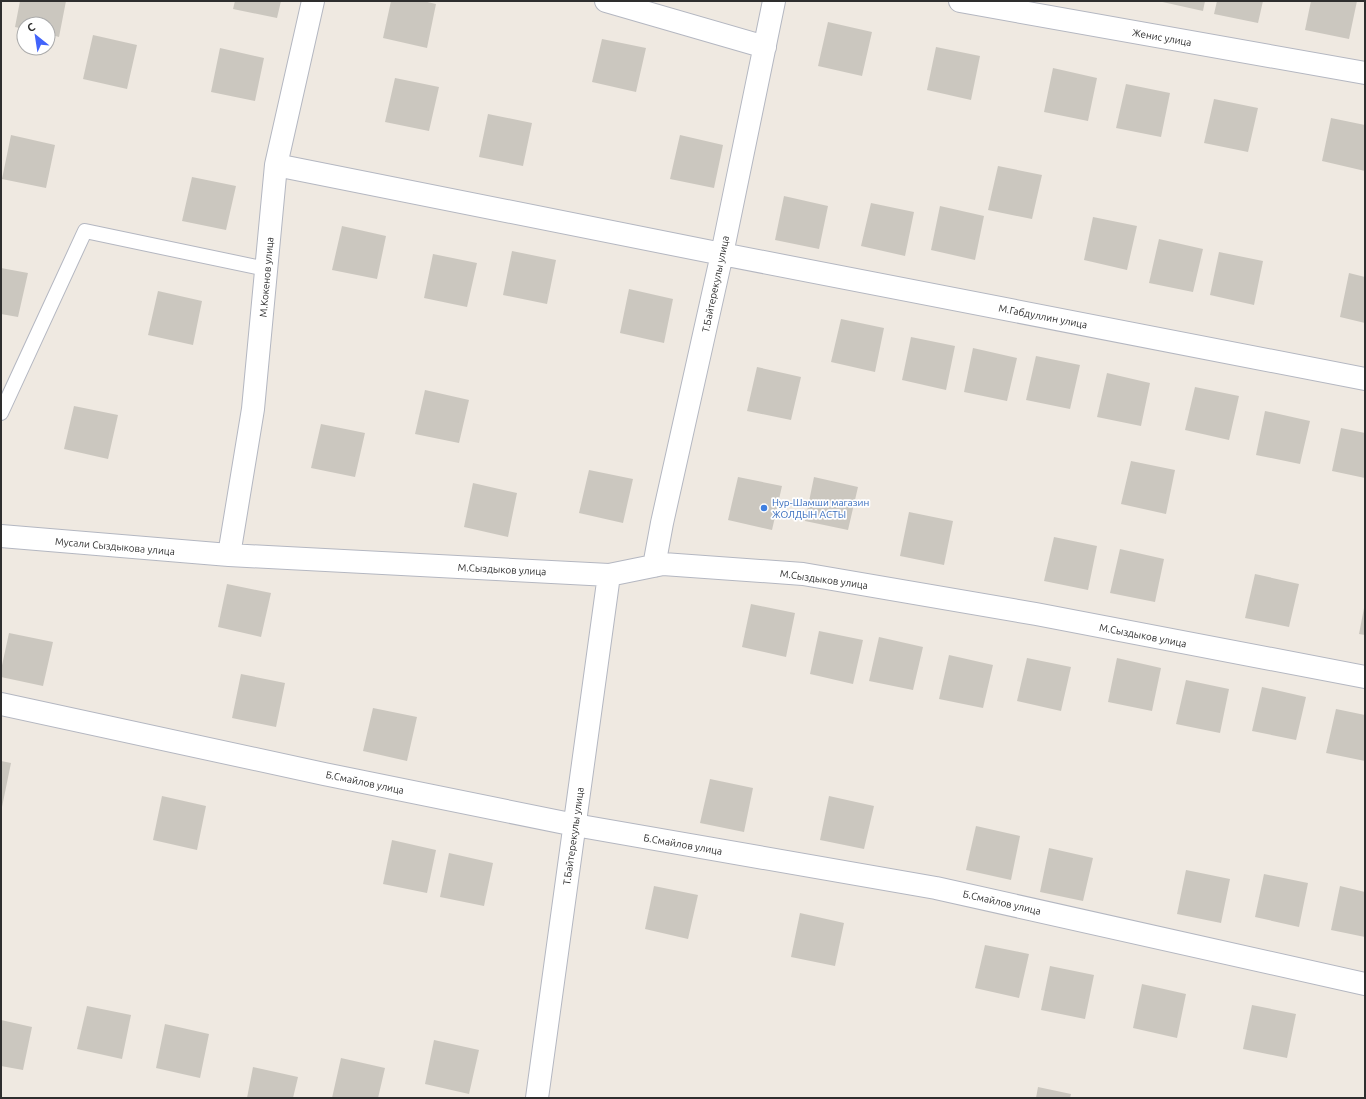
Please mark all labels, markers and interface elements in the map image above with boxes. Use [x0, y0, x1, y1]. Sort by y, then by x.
north arrow [16, 16, 56, 56]
text: С [25, 20, 37, 34]
street label: Женис улица [1131, 27, 1192, 48]
street label: Т.Байтерекулы улица [700, 235, 731, 334]
street label: М.Кокенов улица [258, 236, 275, 318]
street label: М.Габдуллин улица [998, 302, 1088, 331]
place label: Нур-Шамши магазин ЖОЛДЫН АСТЫ [772, 497, 869, 520]
marker: Нур-Шамши магазин ЖОЛДЫН АСТЫ [759, 503, 769, 513]
street label: Мусали Сыздыкова улица [55, 536, 175, 557]
street label: М.Сыздыков улица [457, 562, 547, 577]
street label: М.Сыздыков улица [779, 568, 869, 591]
street label: М.Сыздыков улица [1098, 622, 1188, 649]
street label: Б.Смайлов улица [325, 769, 405, 796]
street label: Т.Байтерекулы улица [561, 786, 586, 886]
street label: Б.Смайлов улица [643, 832, 723, 857]
street label: Б.Смайлов улица [962, 888, 1042, 917]

